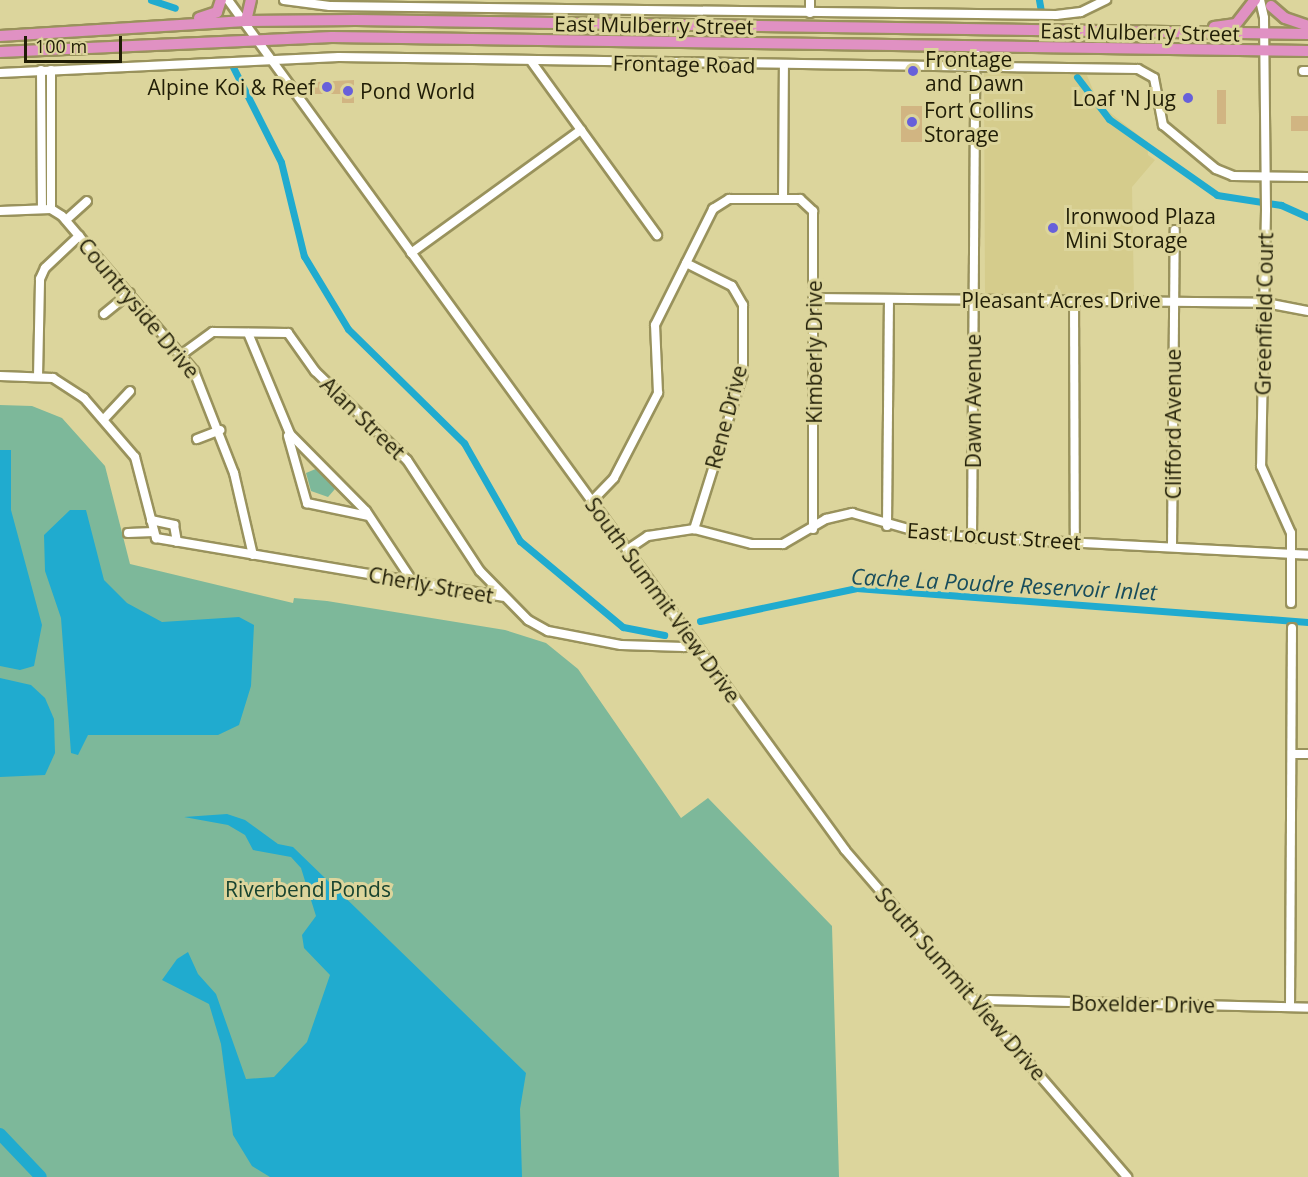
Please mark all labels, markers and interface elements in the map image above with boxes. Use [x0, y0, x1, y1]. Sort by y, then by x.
street label: East Mulberry Street [554, 11, 754, 39]
street label: East Mulberry Street [1040, 18, 1240, 46]
scale bar [27, 24, 124, 62]
text: 100 m [35, 34, 87, 58]
place label: Frontage and Dawn [925, 46, 1024, 96]
street label: Frontage Road [612, 50, 756, 78]
marker: Frontage and Dawn [906, 64, 920, 78]
place label: Alpine Koi & Reef [148, 74, 315, 100]
place label: Pond World [360, 78, 475, 104]
marker: Alpine Koi & Reef [320, 80, 334, 94]
marker: Pond World [341, 84, 355, 98]
place label: Loaf 'N Jug [1072, 85, 1176, 111]
marker: Loaf 'N Jug [1181, 91, 1195, 105]
place label: Fort Collins Storage [924, 97, 1034, 147]
marker: Fort Collins Storage [905, 115, 919, 129]
place label: Ironwood Plaza Mini Storage [1065, 203, 1216, 253]
marker: Ironwood Plaza Mini Storage [1046, 221, 1060, 235]
street label: Greenfield Court [1250, 232, 1278, 396]
street label: Countryside Drive [73, 233, 205, 383]
street label: Kimberly Drive [801, 280, 827, 424]
street label: Pleasant Acres Drive [961, 287, 1161, 313]
street label: Dawn Avenue [960, 334, 986, 468]
street label: Clifford Avenue [1160, 349, 1186, 499]
street label: Rene Drive [700, 362, 752, 472]
street label: Alan Street [316, 372, 410, 464]
street label: South Summit View Drive [580, 493, 746, 707]
street label: East Locust Street [906, 517, 1082, 555]
street label: Cherly Street [367, 562, 495, 608]
water label: Cache La Poudre Reservoir Inlet [850, 563, 1158, 605]
park label: Riverbend Ponds [225, 876, 391, 902]
street label: South Summit View Drive [870, 882, 1052, 1086]
street label: Boxelder Drive [1071, 990, 1215, 1018]

